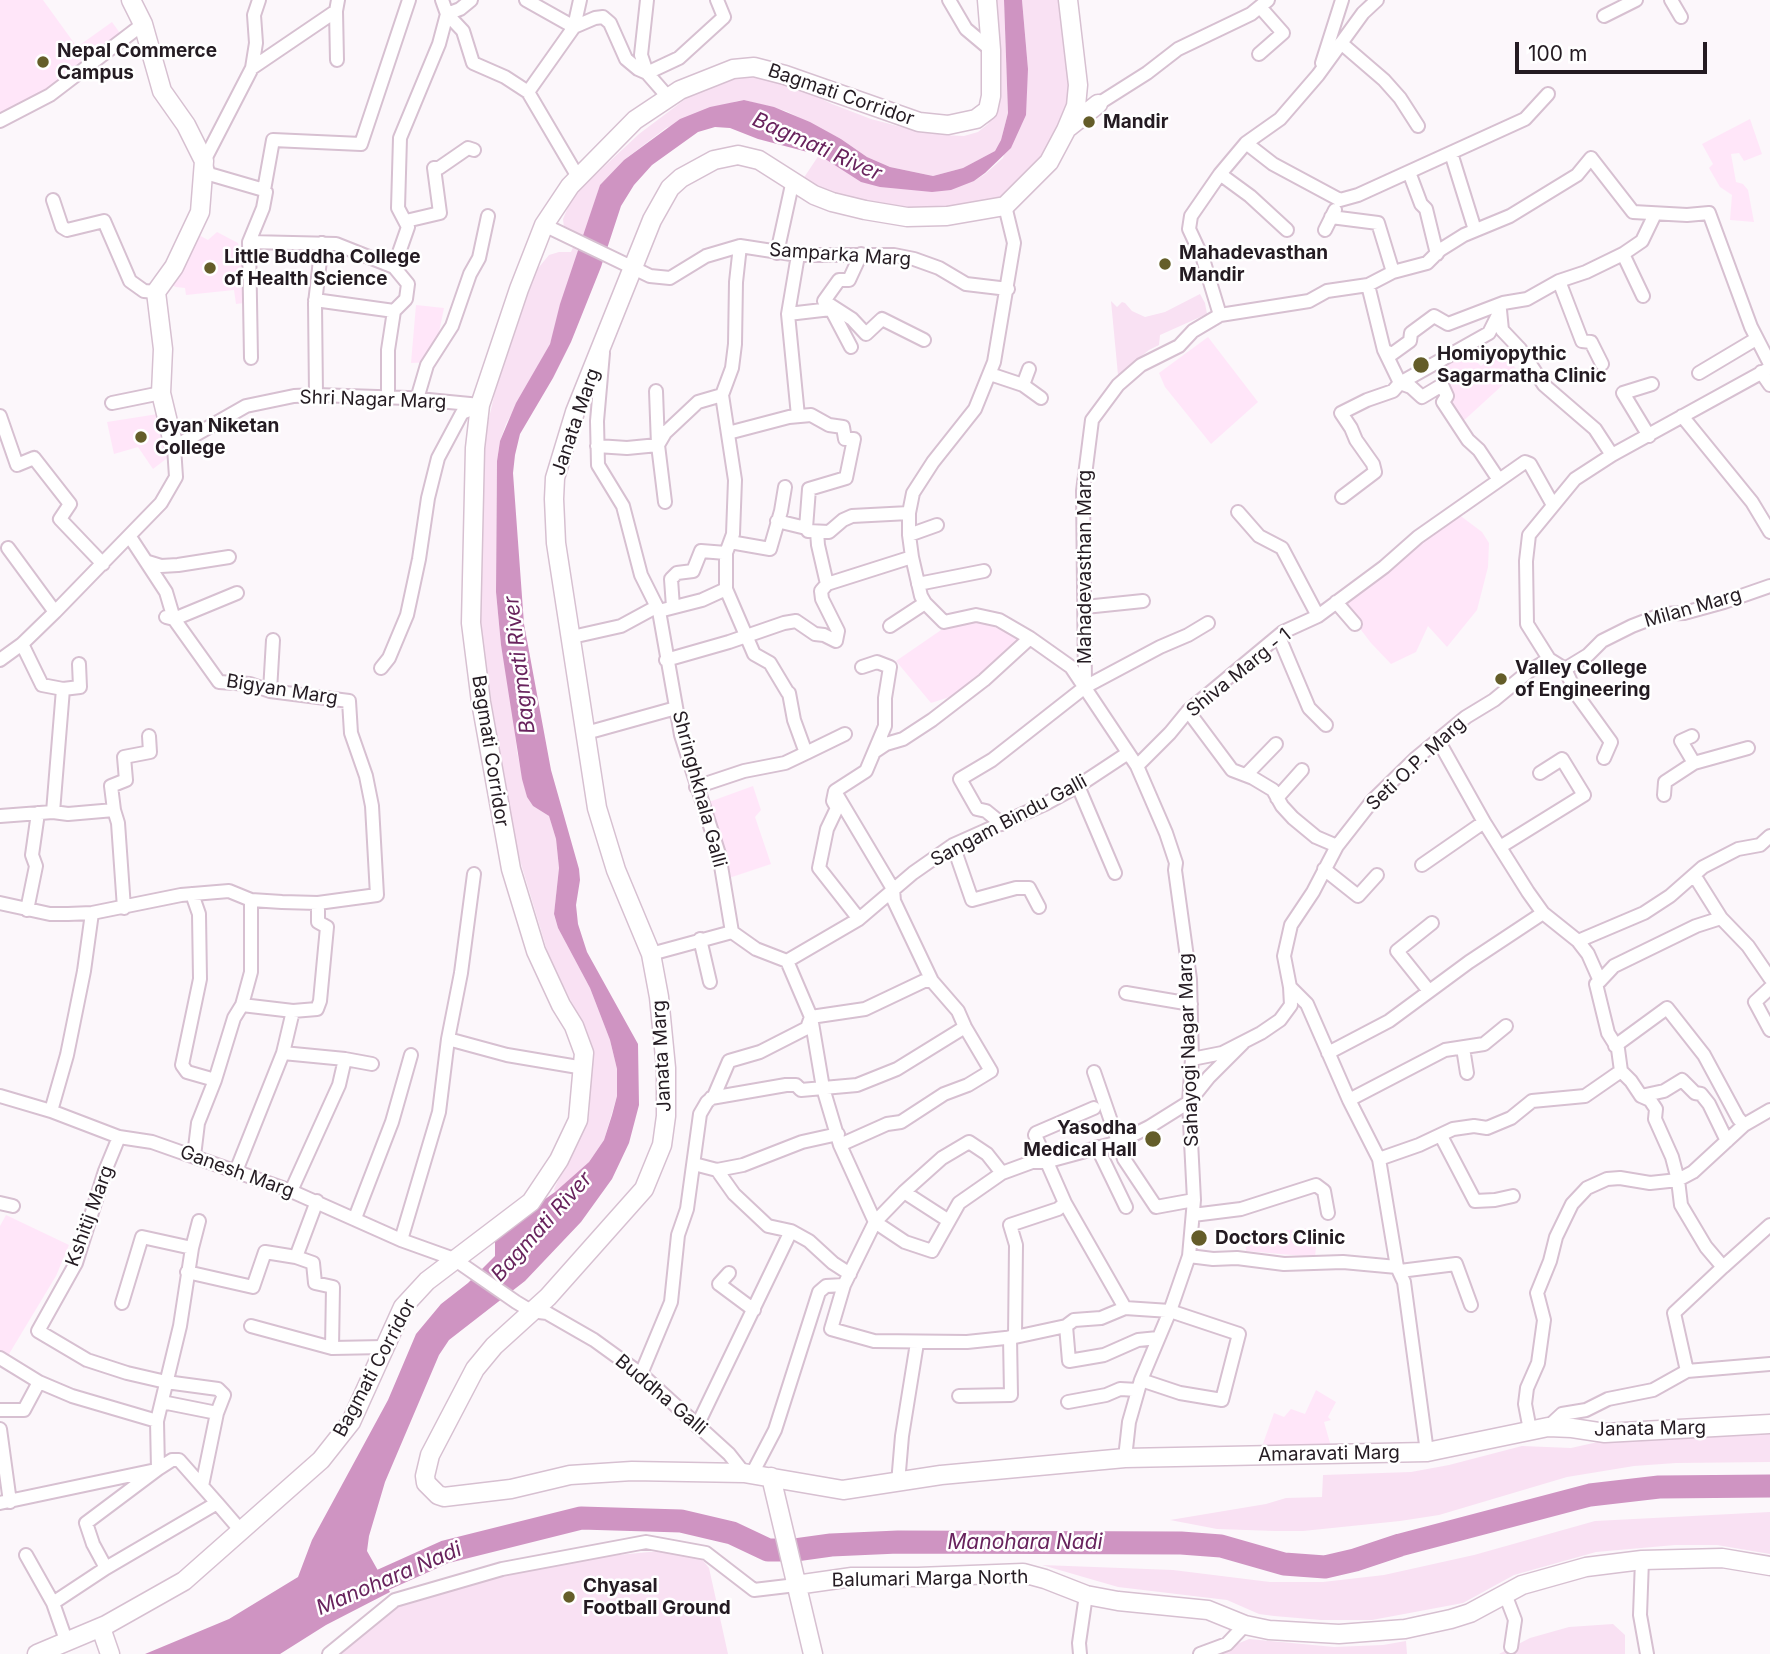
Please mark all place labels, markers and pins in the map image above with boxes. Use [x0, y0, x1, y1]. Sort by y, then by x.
place label: Nepal Commerce Campus [57, 40, 217, 84]
marker: Nepal Commerce Campus [35, 54, 51, 70]
place label: Mandir [1103, 111, 1168, 133]
marker: Mandir [1081, 114, 1097, 130]
place label: Mahadevasthan Mandir [1179, 242, 1328, 286]
place label: Little Buddha College of Health Science [224, 246, 421, 290]
marker: Mahadevasthan Mandir [1157, 256, 1173, 272]
marker: Little Buddha College of Health Science [202, 260, 218, 276]
place label: Homiyopythic Sagarmatha Clinic [1437, 343, 1607, 387]
marker: Homiyopythic Sagarmatha Clinic [1411, 355, 1431, 375]
place label: Gyan Niketan College [155, 415, 279, 459]
marker: Gyan Niketan College [133, 429, 149, 445]
place label: Valley College of Engineering [1515, 657, 1651, 701]
marker: Valley College of Engineering [1493, 671, 1509, 687]
place label: Yasodha Medical Hall [1023, 1117, 1137, 1161]
marker: Yasodha Medical Hall [1143, 1129, 1163, 1149]
place label: Doctors Clinic [1215, 1227, 1345, 1249]
marker: Doctors Clinic [1189, 1228, 1209, 1248]
place label: Chyasal Football Ground [583, 1575, 731, 1619]
marker: Chyasal Football Ground [561, 1589, 577, 1605]

